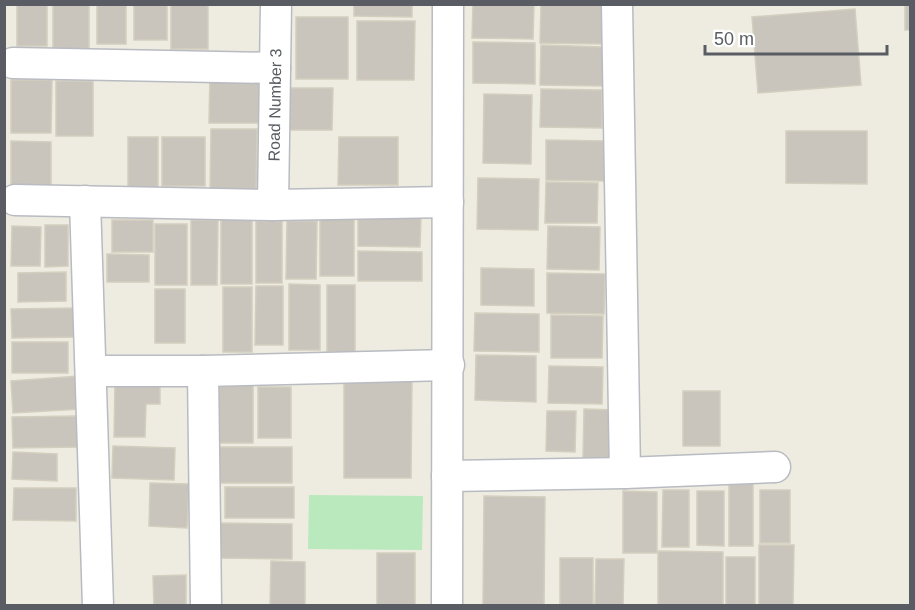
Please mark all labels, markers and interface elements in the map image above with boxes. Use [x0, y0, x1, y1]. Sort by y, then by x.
scale bar [705, 18, 886, 56]
text: 50 m [714, 29, 754, 49]
street label: Road Number 3 [266, 48, 284, 162]

